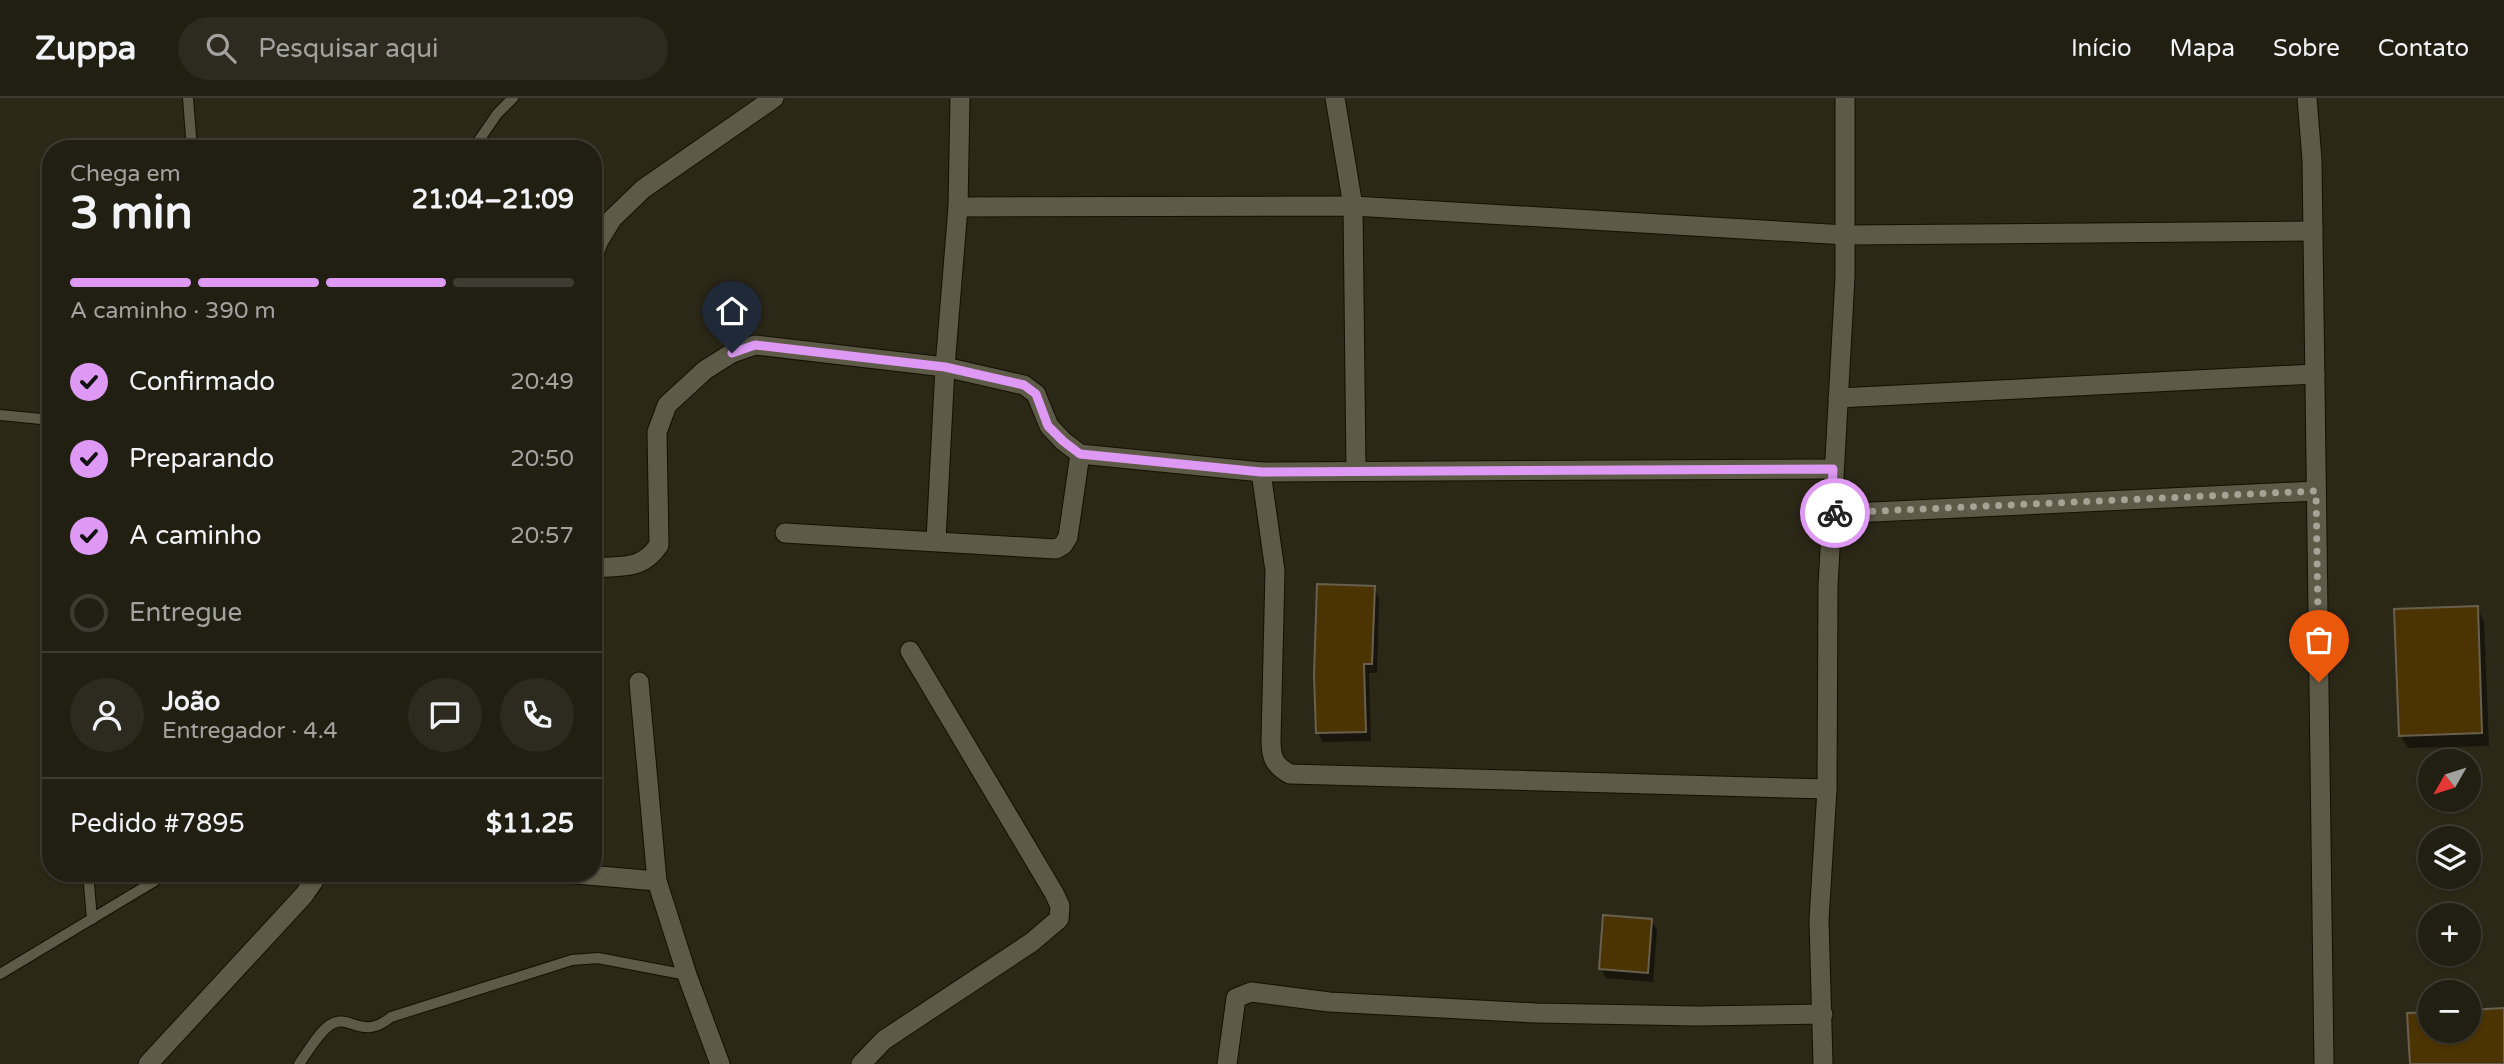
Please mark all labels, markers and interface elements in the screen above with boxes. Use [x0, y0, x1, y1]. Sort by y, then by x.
search box [178, 17, 668, 80]
text: Zuppa [35, 29, 136, 68]
icon: search [202, 29, 240, 67]
text: Pesquisar aqui [258, 33, 439, 64]
text: Início [2071, 34, 2132, 63]
text: Mapa [2170, 34, 2235, 63]
text: Sobre [2273, 34, 2340, 63]
text: Contato [2378, 34, 2469, 63]
text: Chega em [70, 160, 181, 188]
text: 21:04–21:09 [412, 184, 574, 215]
text: 3 min [70, 186, 193, 241]
pin [702, 281, 762, 353]
icon: home [713, 292, 751, 330]
text: A caminho · 390 m [70, 297, 276, 325]
icon: check [70, 363, 108, 401]
text: Confirmado [129, 366, 275, 397]
text: 20:49 [510, 368, 574, 396]
icon: check [70, 440, 108, 478]
text: Preparando [129, 443, 274, 474]
text: 20:50 [510, 445, 574, 473]
courier [1800, 478, 1870, 548]
icon: bike [1816, 494, 1854, 532]
icon: check [70, 517, 108, 555]
text: A caminho [129, 520, 261, 551]
text: 20:57 [510, 522, 574, 550]
text: Entregue [129, 597, 242, 628]
pin [2289, 610, 2349, 682]
icon: bag [2300, 621, 2338, 659]
button: person [70, 678, 144, 752]
button: chat [408, 678, 482, 752]
button: phone [500, 678, 574, 752]
text: João [162, 686, 220, 717]
text: Entregador · 4.4 [162, 717, 338, 745]
north arrow [2418, 749, 2482, 812]
map controls [2418, 749, 2481, 1043]
text: Pedido #7895 [70, 808, 245, 839]
text: $11.25 [486, 808, 574, 839]
button: layers [2418, 826, 2481, 889]
button: + [2418, 903, 2481, 966]
button: − [2418, 980, 2481, 1043]

